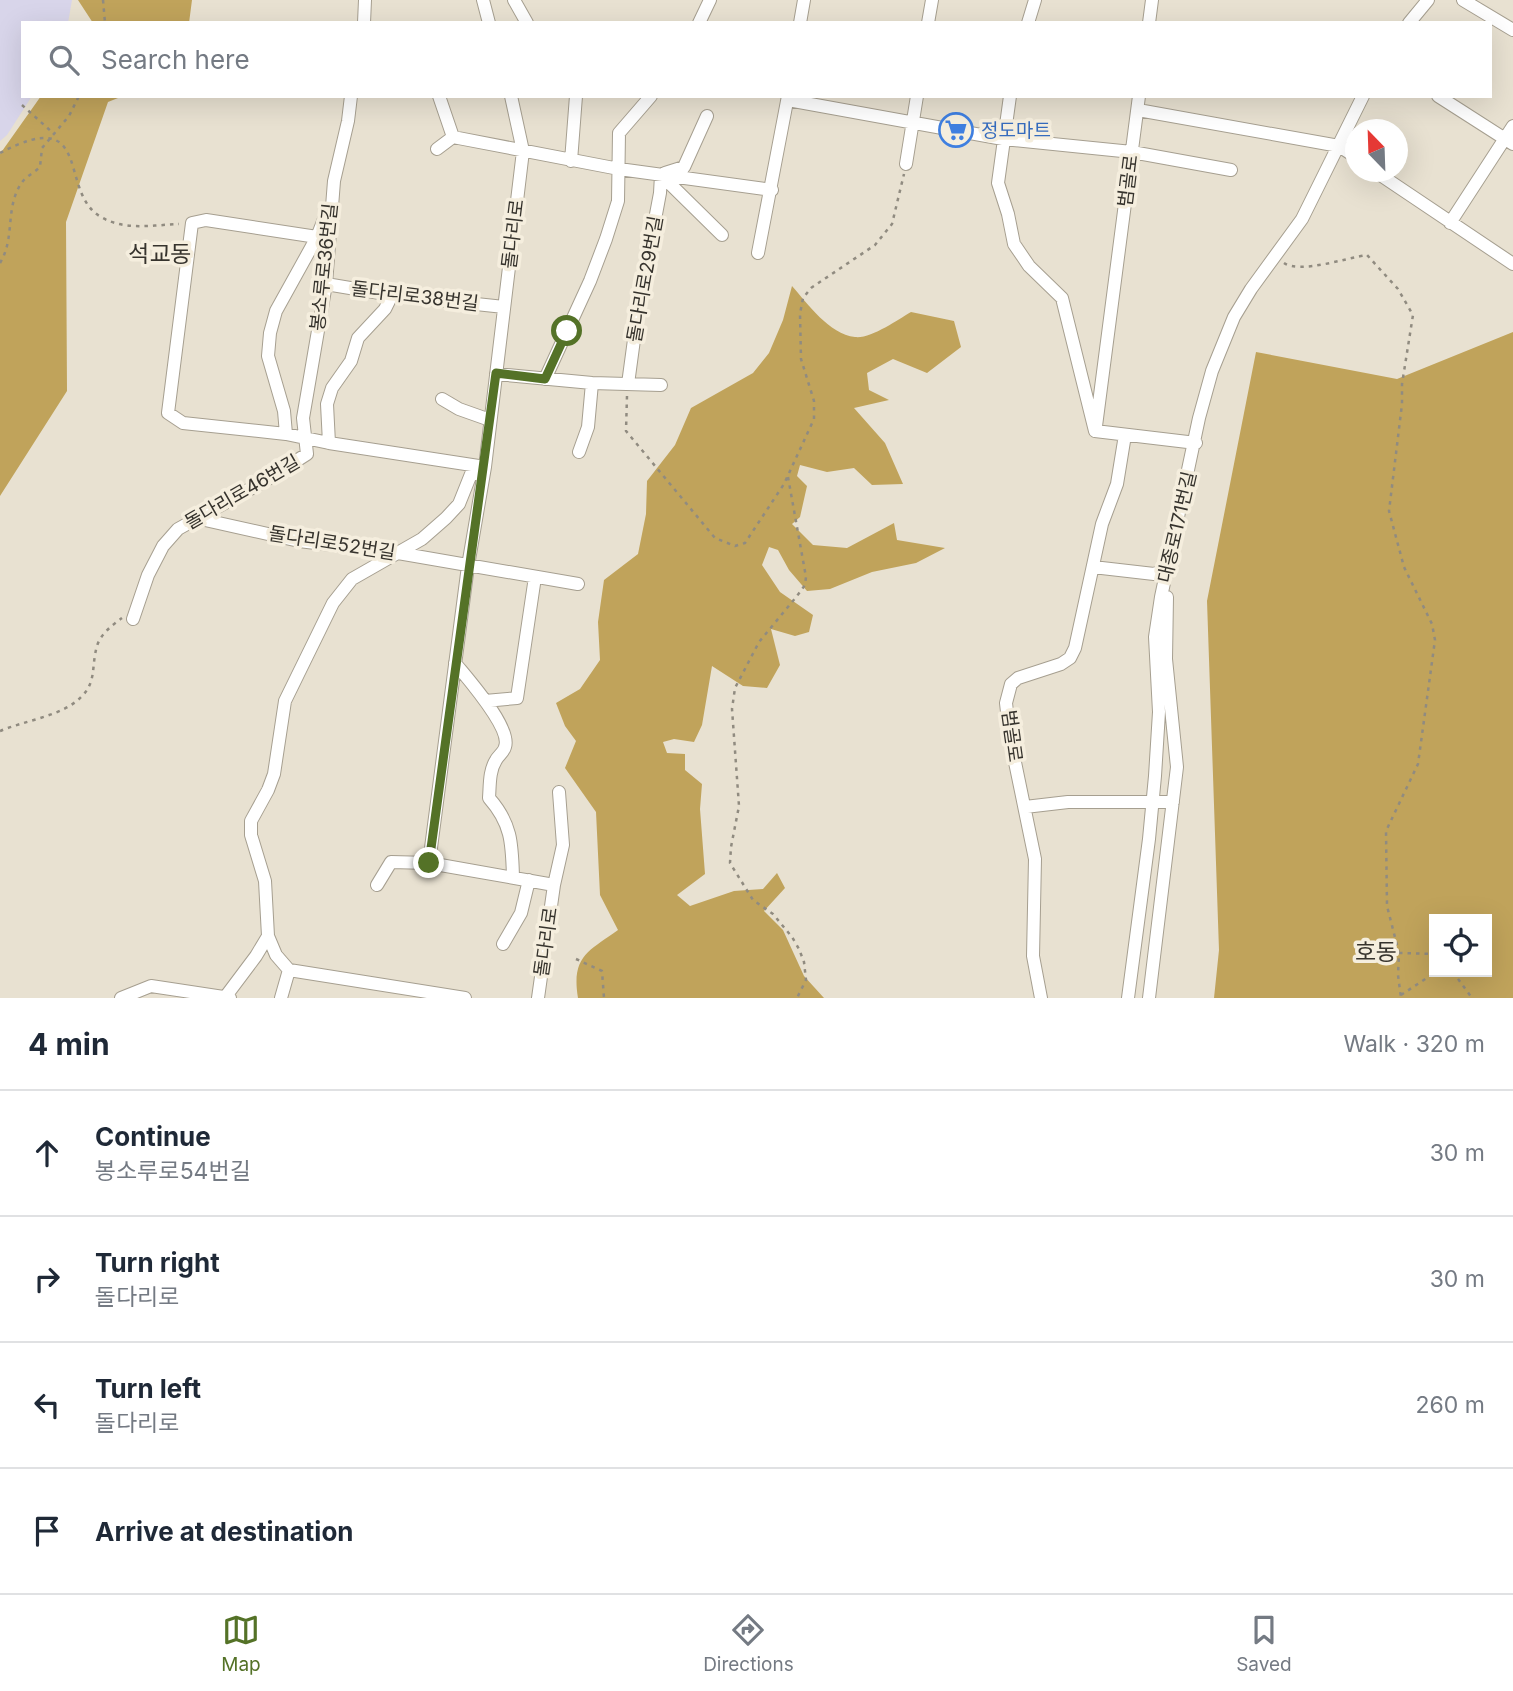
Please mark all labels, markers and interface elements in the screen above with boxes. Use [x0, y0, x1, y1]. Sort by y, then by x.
search box [21, 21, 1492, 98]
icon: search [45, 41, 83, 79]
text: Search here [101, 44, 250, 75]
supermarket icon: 정도마트 [937, 111, 975, 149]
place label: 정도마트 [981, 119, 1051, 142]
north arrow [1345, 119, 1408, 182]
street label: 범골로 [1113, 154, 1143, 208]
street label: 돌다리로 [497, 198, 529, 270]
street label: 봉소루로36번길 [306, 202, 342, 332]
street label: 돌다리로29번길 [623, 214, 667, 344]
district label: 석교동 [128, 240, 192, 268]
street label: 돌다리로38번길 [350, 277, 480, 315]
route start [551, 315, 582, 346]
street label: 돌다리로46번길 [180, 450, 304, 534]
street label: 대종로171번길 [1153, 469, 1201, 585]
street label: 돌다리로52번길 [267, 522, 397, 564]
street label: 범골로 [997, 708, 1027, 764]
route end [413, 847, 444, 878]
street label: 돌다리로 [530, 906, 562, 978]
map controls [1429, 914, 1492, 977]
button: locate [1429, 914, 1492, 977]
district label: 호동 [1355, 938, 1397, 966]
text: 4 min [28, 1026, 110, 1062]
text: Walk · 320 m [1343, 1030, 1485, 1058]
text: Continue [95, 1121, 211, 1152]
icon: ahead [28, 1134, 66, 1172]
text: 30 m [1430, 1139, 1485, 1167]
text: 봉소루로54번길 [95, 1157, 251, 1185]
text: Turn right [95, 1247, 220, 1278]
icon: right [28, 1260, 66, 1298]
text: 30 m [1430, 1265, 1485, 1293]
text: 돌다리로 [95, 1283, 180, 1311]
text: Turn left [95, 1373, 201, 1404]
icon: left [28, 1386, 66, 1424]
text: 260 m [1416, 1391, 1485, 1419]
text: 돌다리로 [95, 1409, 180, 1437]
icon: arrive [28, 1512, 66, 1550]
text: Arrive at destination [95, 1516, 354, 1547]
tab: Map [221, 1611, 261, 1676]
tab: Directions [703, 1611, 794, 1676]
tab: Saved [1236, 1611, 1292, 1676]

